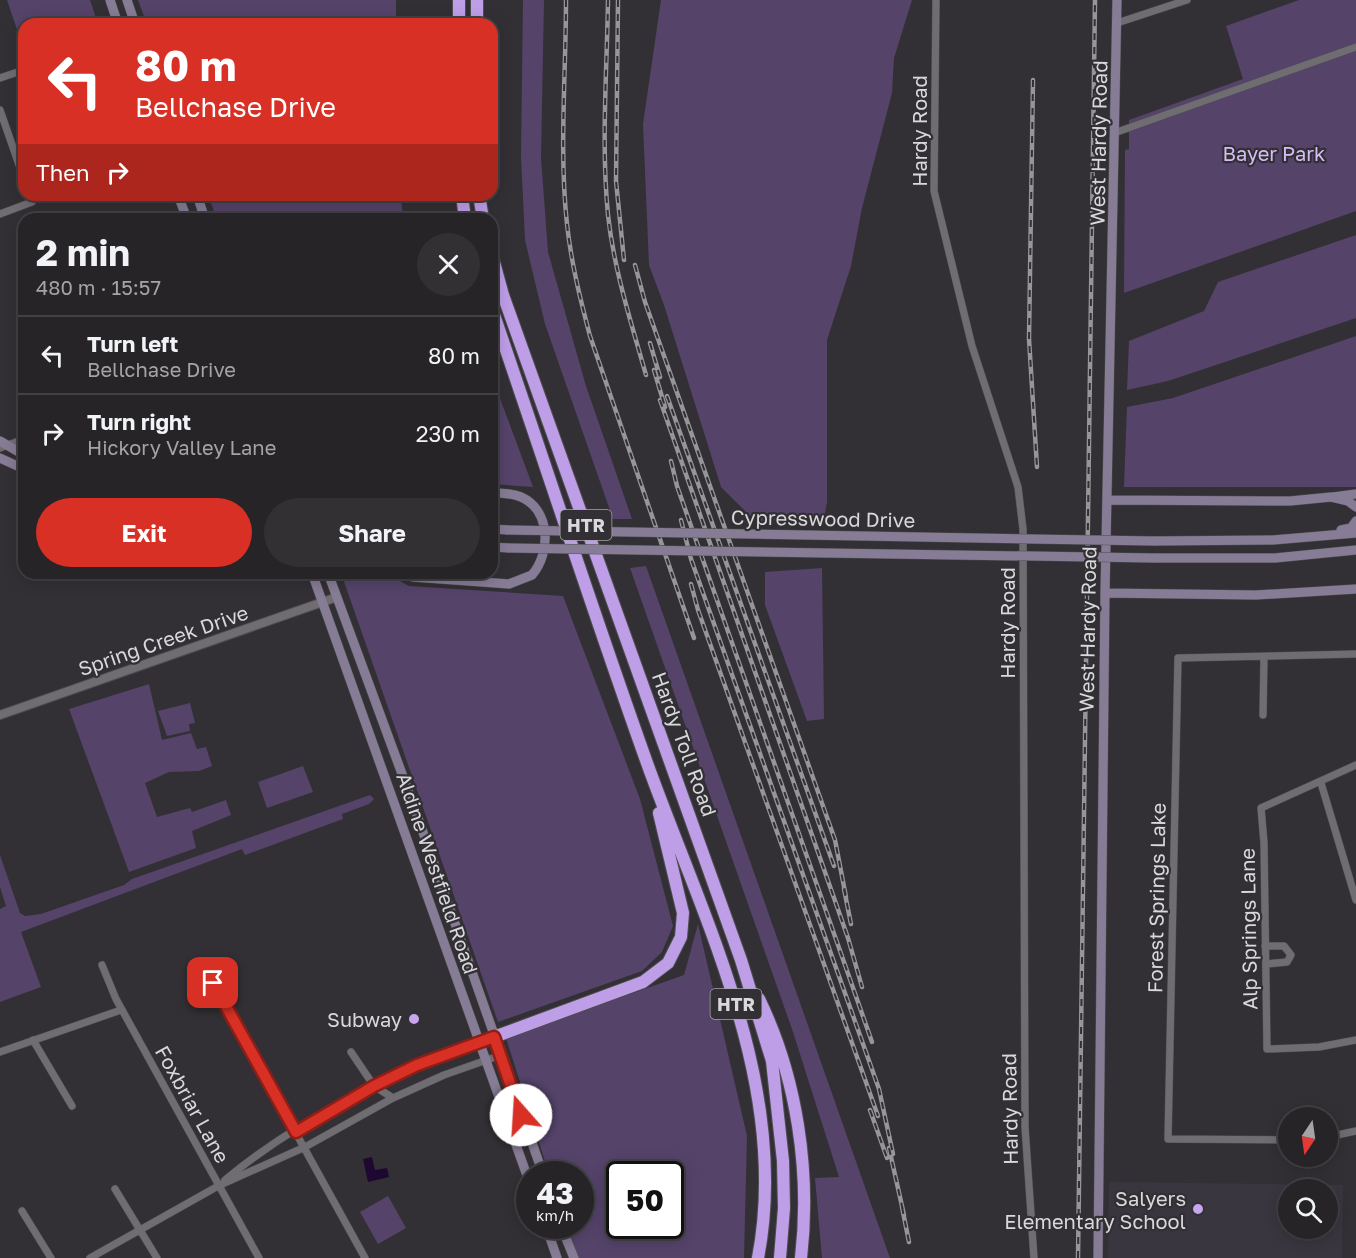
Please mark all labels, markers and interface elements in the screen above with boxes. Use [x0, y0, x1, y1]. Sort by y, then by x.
text: 80 m [135, 40, 236, 90]
icon: left [36, 42, 114, 120]
street label: West Hardy Road [1085, 60, 1111, 226]
street label: Hardy Road [907, 75, 931, 187]
text: Bellchase Drive [135, 91, 336, 123]
park label: Bayer Park [1223, 141, 1325, 165]
icon: right [101, 156, 134, 189]
text: Then [36, 159, 89, 186]
text: 2 min [36, 231, 130, 274]
button: close [417, 233, 480, 296]
text: 480 m · 15:57 [36, 275, 161, 299]
text: Turn left [87, 330, 178, 357]
icon: left [36, 339, 69, 372]
text: 80 m [428, 342, 480, 369]
text: Bellchase Drive [87, 357, 236, 381]
text: Turn right [87, 408, 191, 435]
icon: right [36, 417, 69, 450]
text: 230 m [416, 420, 480, 447]
text: Hickory Valley Lane [87, 435, 276, 459]
button: Exit [36, 498, 252, 567]
button: Share [264, 498, 480, 567]
street label: Cypresswood Drive [731, 504, 915, 532]
road number: HTR [560, 510, 612, 540]
street label: West Hardy Road [1074, 546, 1100, 712]
street label: Hardy Road [995, 567, 1019, 679]
street label: Spring Creek Drive [75, 600, 251, 680]
street label: Hardy Toll Road [648, 668, 722, 820]
street label: Aldine Westfield Road [392, 769, 484, 977]
street label: Forest Springs Lake [1142, 803, 1170, 993]
street label: Alp Springs Lane [1235, 848, 1261, 1010]
pin [187, 957, 238, 1008]
icon: arrive [196, 966, 229, 999]
road number: HTR [710, 989, 762, 1019]
place label: Subway [327, 1007, 402, 1031]
marker: Subway [407, 1012, 421, 1026]
street label: Foxbriar Lane [151, 1041, 235, 1167]
street label: Hardy Road [996, 1053, 1022, 1165]
position arrow [489, 1083, 553, 1147]
north arrow [1278, 1107, 1338, 1167]
map controls [1278, 1107, 1338, 1239]
speed limit sign: 50 [606, 1161, 684, 1239]
text: 43 [536, 1175, 574, 1211]
button: search [1278, 1179, 1338, 1239]
place label: Salyers Elementary School [1004, 1186, 1186, 1233]
marker: Salyers Elementary School [1191, 1202, 1205, 1216]
text: km/h [536, 1206, 574, 1224]

